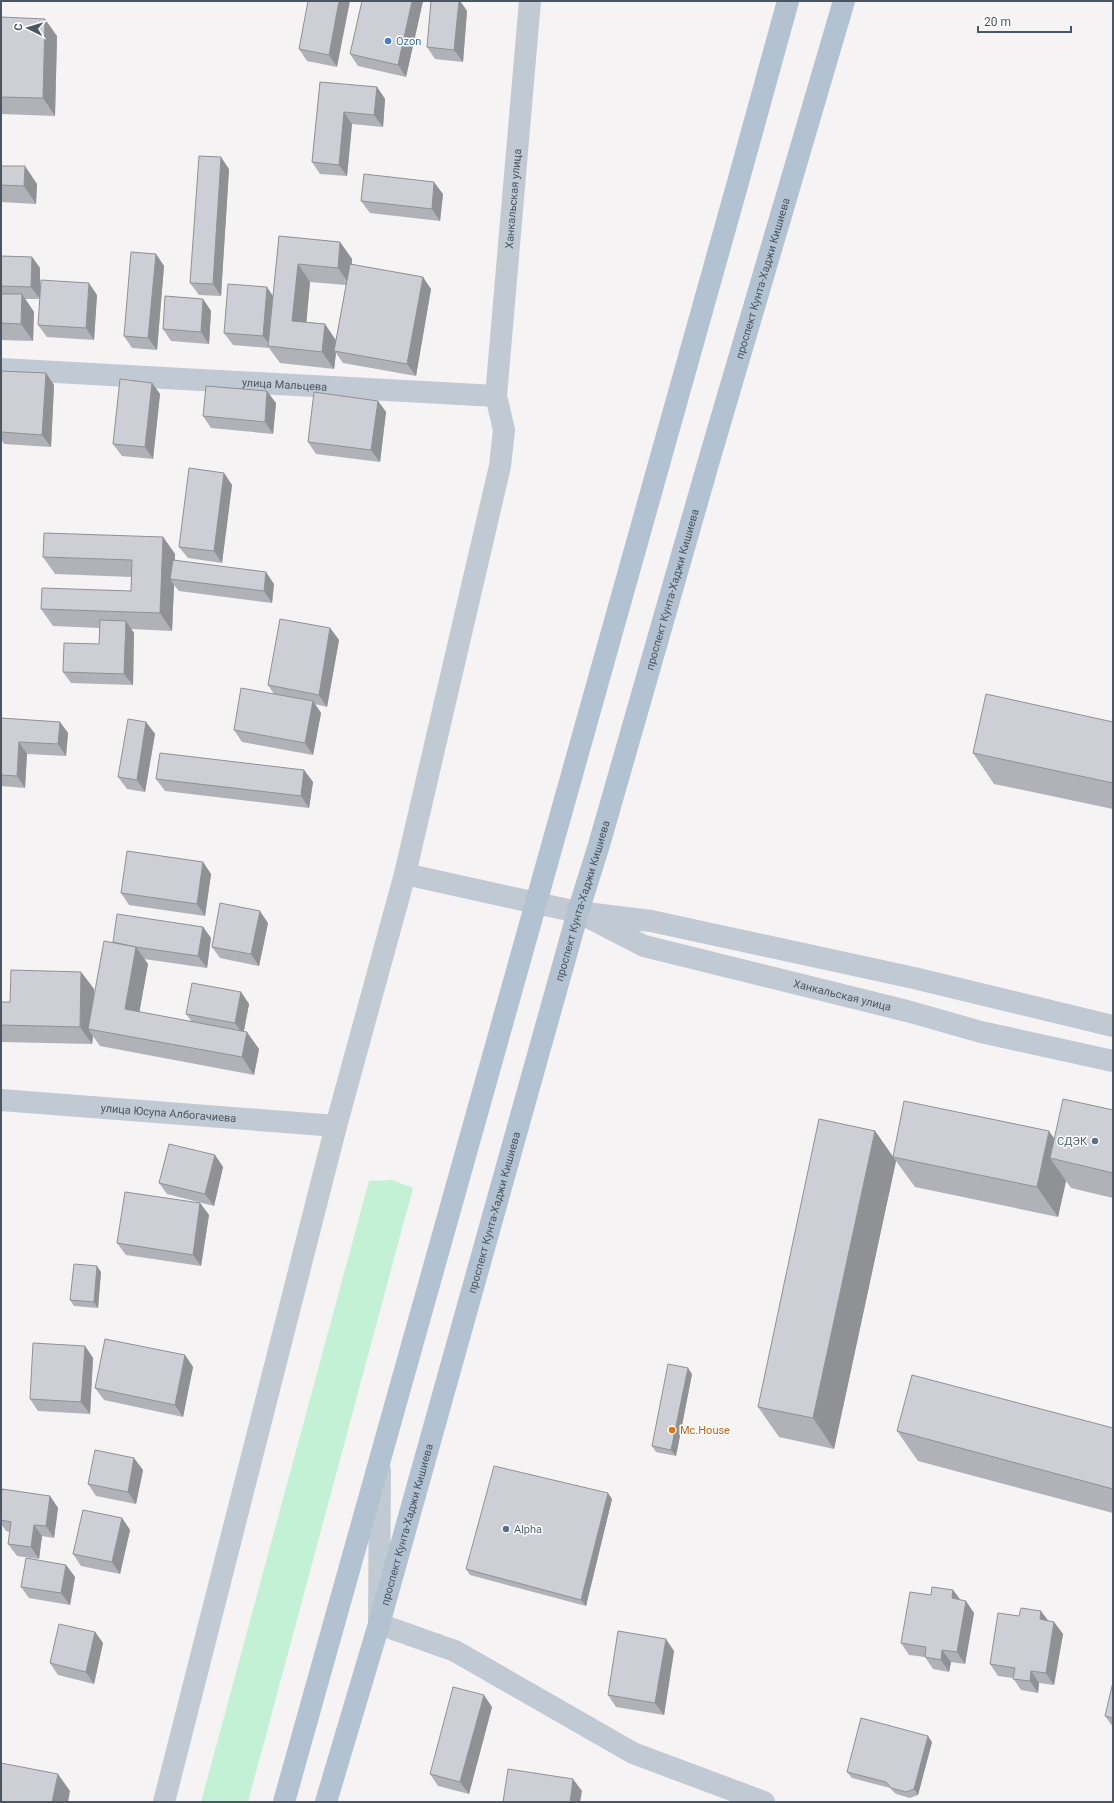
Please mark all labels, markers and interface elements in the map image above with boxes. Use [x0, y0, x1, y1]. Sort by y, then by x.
north arrow [8, 8, 48, 48]
scale bar [978, 8, 1071, 34]
text: 20 m [984, 15, 1011, 29]
text: С [12, 23, 25, 31]
place label: Ozon [396, 35, 421, 48]
marker: Ozon [383, 36, 393, 46]
street label: Ханкальская улица [502, 148, 524, 249]
street label: проспект Кунта-Хаджи Кишиева [733, 196, 792, 360]
street label: улица Мальцева [242, 376, 328, 393]
street label: проспект Кунта-Хаджи Кишиева [643, 507, 701, 672]
street label: проспект Кунта-Хаджи Кишиева [552, 819, 612, 983]
street label: Ханкальская улица [792, 977, 893, 1013]
street label: улица Юсупа Албогачиева [100, 1101, 237, 1125]
street label: проспект Кунта-Хаджи Кишиева [465, 1130, 523, 1295]
place label: СДЭК [1057, 1135, 1088, 1148]
marker: СДЭК [1090, 1136, 1100, 1146]
place label: Mc.House [680, 1424, 730, 1437]
marker: Mc.House [667, 1425, 677, 1435]
street label: проспект Кунта-Хаджи Кишиева [378, 1442, 436, 1607]
place label: Alpha [514, 1523, 542, 1536]
marker: Alpha [501, 1524, 511, 1534]

